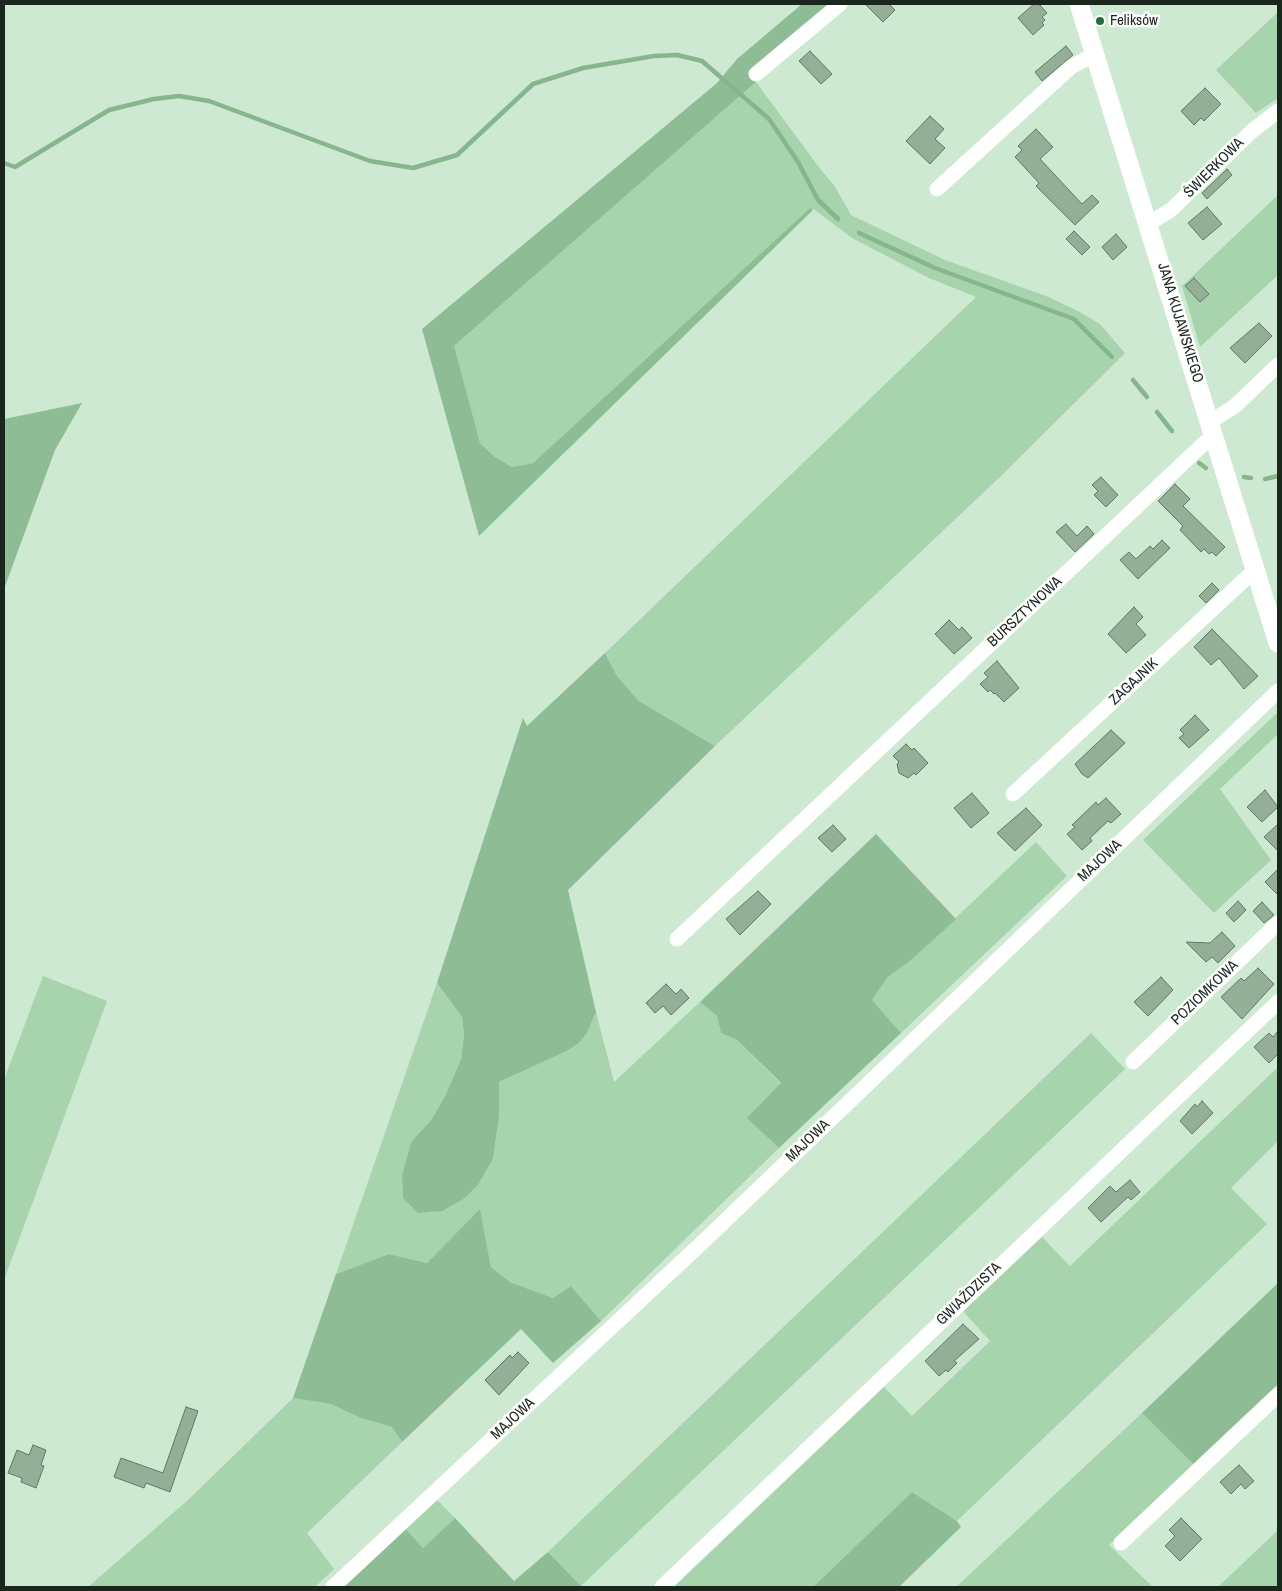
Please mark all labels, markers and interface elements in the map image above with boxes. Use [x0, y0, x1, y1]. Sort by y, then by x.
place label: Feliksów [1110, 12, 1158, 30]
marker: Feliksów [1094, 15, 1106, 27]
street label: ŚWIERKOWA [1180, 134, 1248, 202]
street label: JANA KUJAWSKIEGO [1153, 261, 1207, 385]
street label: BURSZTYNOWA [984, 573, 1066, 651]
street label: ZAGAJNIK [1106, 655, 1162, 709]
street label: MAJOWA [1074, 836, 1126, 886]
street label: POZIOMKOWA [1168, 957, 1242, 1029]
street label: MAJOWA [782, 1116, 834, 1166]
street label: GWIAŹDZISTA [933, 1259, 1005, 1329]
street label: MAJOWA [487, 1394, 539, 1444]

